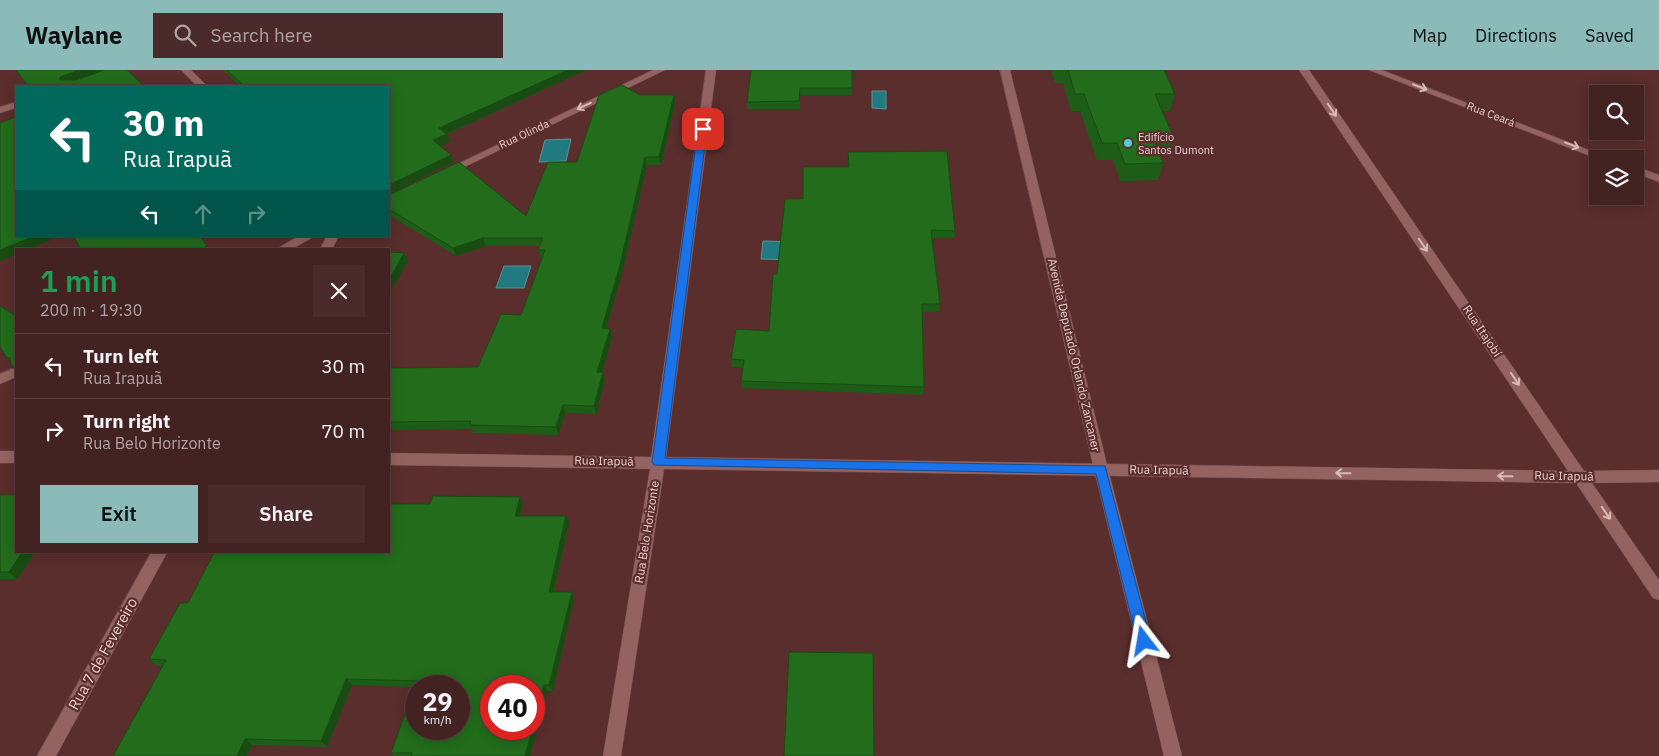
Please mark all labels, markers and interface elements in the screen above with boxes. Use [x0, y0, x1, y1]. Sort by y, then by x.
search box [153, 13, 503, 58]
text: Waylane [25, 19, 123, 51]
icon: search [171, 21, 199, 49]
text: Search here [211, 23, 312, 47]
text: Map [1412, 24, 1447, 47]
text: Directions [1475, 24, 1557, 47]
text: Saved [1585, 24, 1634, 47]
one-way arrow [1412, 83, 1427, 93]
map controls [1589, 85, 1644, 205]
button: search [1589, 85, 1644, 140]
street label: Rua Ceará [1465, 98, 1517, 130]
text: 30 m [123, 100, 205, 146]
one-way arrow [577, 102, 592, 111]
one-way arrow [1327, 103, 1337, 117]
icon: left [40, 105, 105, 170]
pin [682, 108, 724, 150]
icon: arrive [689, 115, 717, 143]
street label: Rua Olinda [497, 116, 551, 152]
place label: Edifício Santos Dumont [1138, 130, 1214, 157]
marker: Edifício Santos Dumont [1122, 137, 1134, 149]
one-way arrow [1564, 141, 1579, 150]
text: Rua Irapuã [123, 144, 232, 173]
button: layers [1589, 150, 1644, 205]
icon: left [136, 200, 164, 228]
icon: ahead [189, 200, 217, 228]
icon: right [242, 200, 270, 228]
one-way arrow [1418, 237, 1428, 251]
street label: Avenida Deputado Orlando Zancaner [1045, 257, 1104, 453]
text: 1 min [40, 261, 118, 300]
button: close [313, 265, 365, 317]
text: 200 m · 19:30 [40, 300, 142, 320]
street label: Rua Itajobí [1460, 302, 1505, 359]
text: Turn left [83, 344, 159, 368]
icon: left [40, 352, 68, 380]
text: 30 m [321, 354, 365, 378]
text: Rua Irapuã [83, 368, 162, 388]
one-way arrow [1510, 372, 1520, 386]
text: Turn right [83, 409, 170, 433]
icon: right [40, 417, 68, 445]
text: 70 m [321, 419, 365, 443]
text: Rua Belo Horizonte [83, 433, 221, 453]
street label: Rua Irapuã [574, 452, 634, 469]
street label: Rua Irapuã [1129, 461, 1189, 478]
street label: Rua Irapuã [1534, 467, 1594, 484]
one-way arrow [1335, 468, 1352, 478]
one-way arrow [1498, 471, 1514, 480]
street label: Rua Belo Horizonte [631, 479, 662, 584]
button: Exit [40, 485, 198, 543]
button: Share [208, 485, 365, 543]
one-way arrow [1601, 506, 1611, 520]
street label: Rua 7 de Fevereiro [64, 594, 141, 713]
position arrow [1117, 614, 1169, 666]
speed limit sign: 40 [480, 675, 545, 740]
text: 29 [422, 685, 453, 718]
text: km/h [423, 712, 452, 727]

